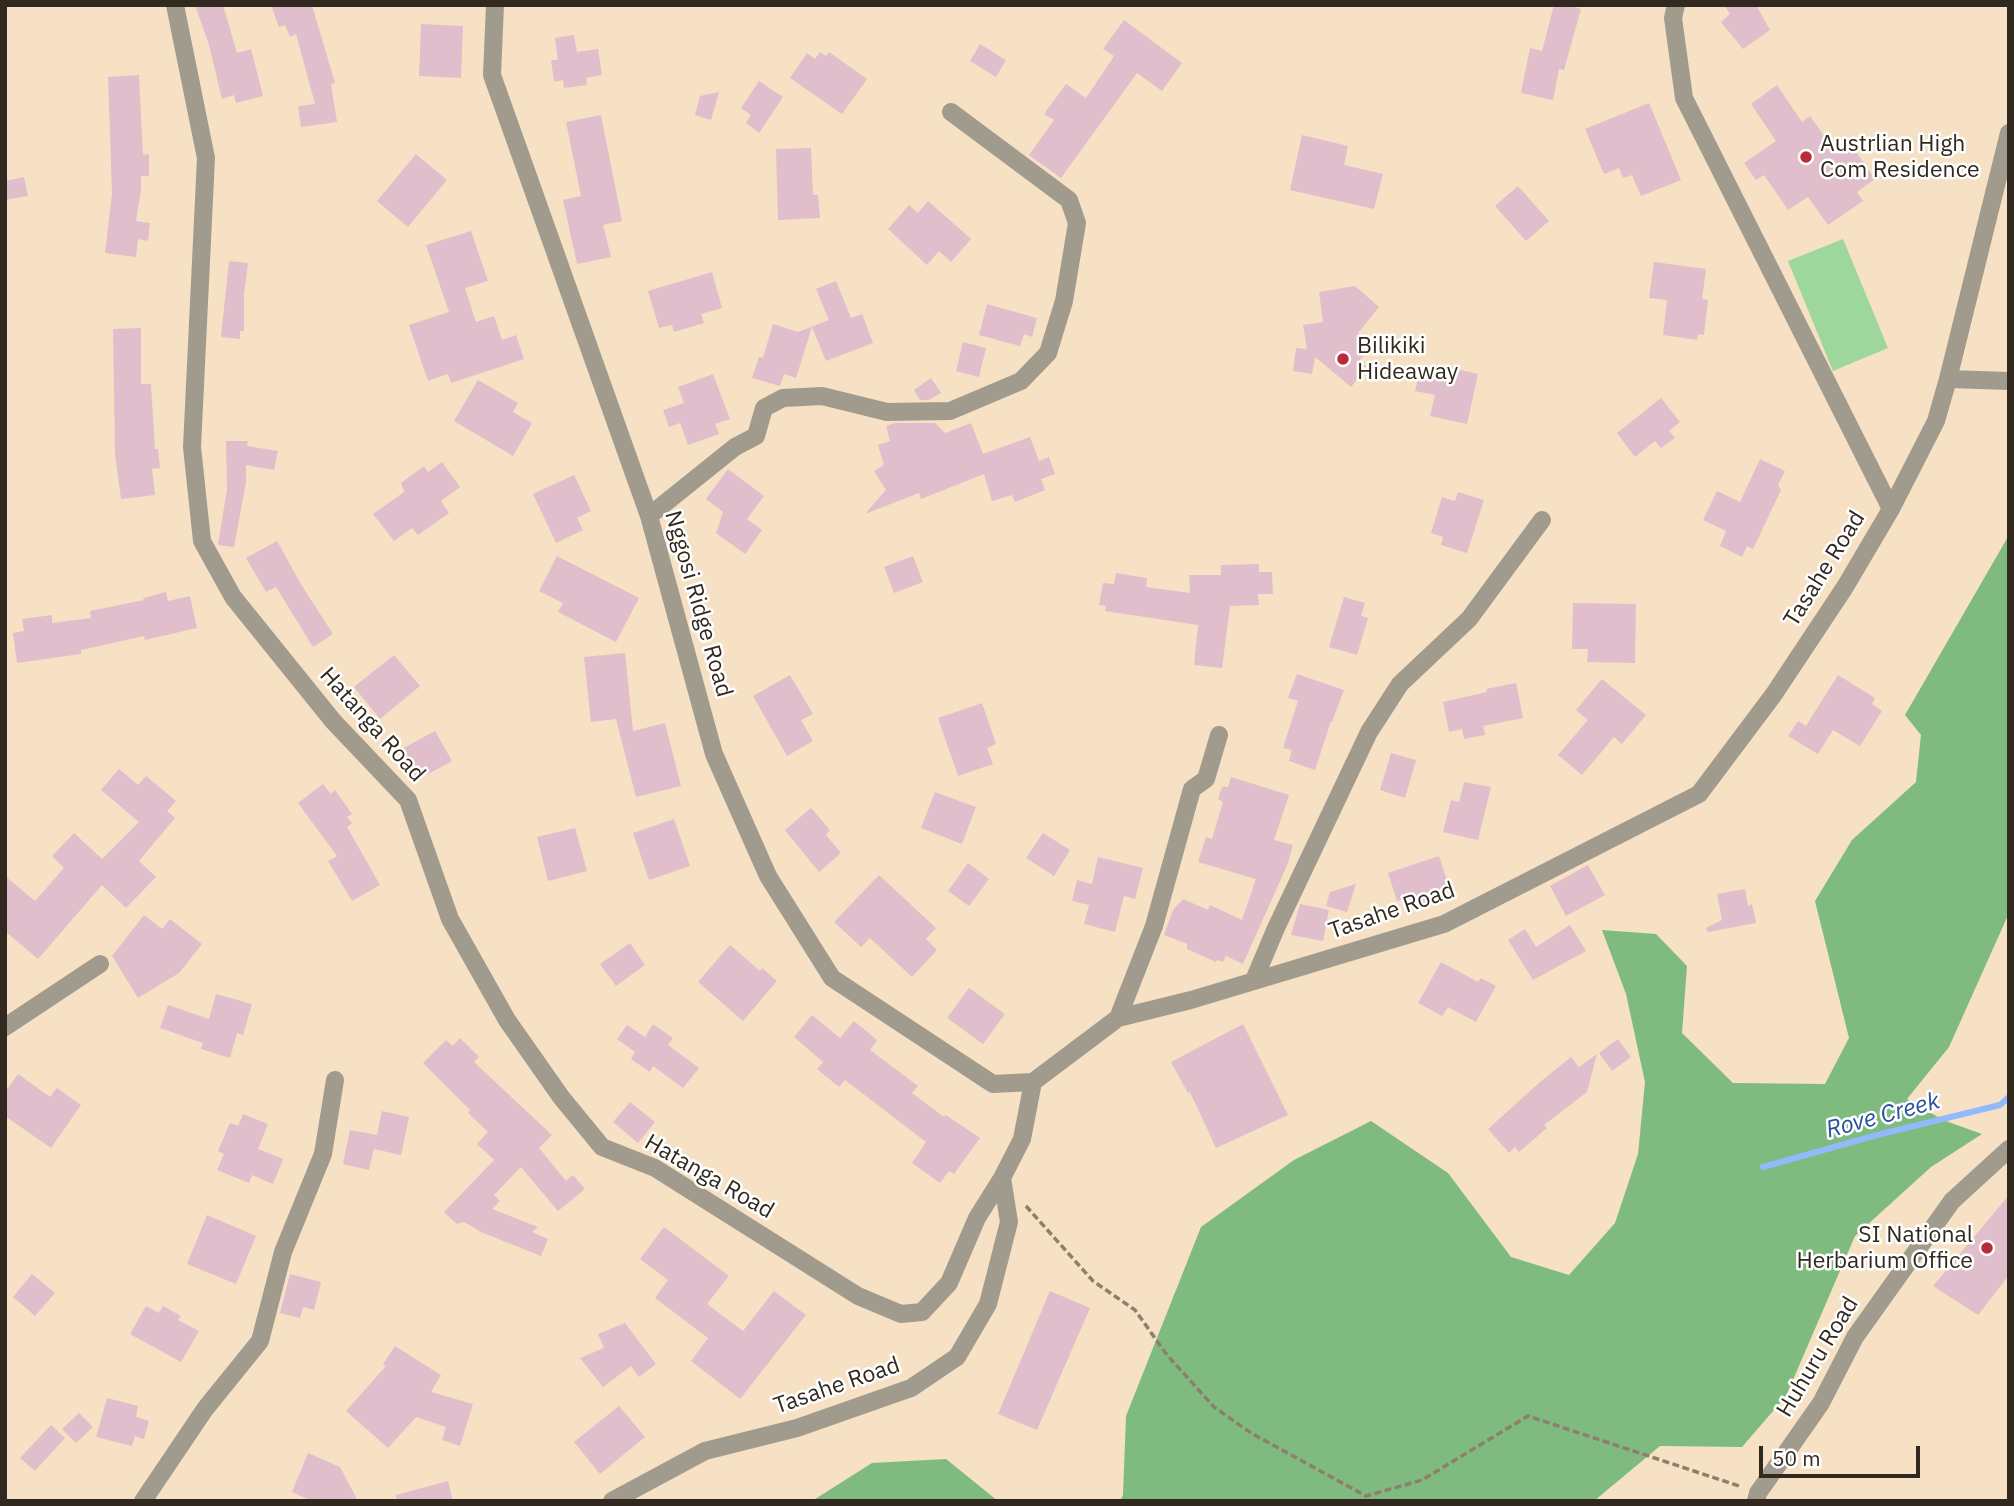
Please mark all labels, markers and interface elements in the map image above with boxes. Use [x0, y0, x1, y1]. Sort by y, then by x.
place label: Austrlian High Com Residence [1820, 130, 1980, 184]
marker: Austrlian High Com Residence [1798, 149, 1814, 165]
place label: Bilikiki Hideaway [1357, 332, 1458, 386]
marker: Bilikiki Hideaway [1335, 351, 1351, 367]
street label: Tasahe Road [1779, 506, 1871, 632]
street label: Nggosi Ridge Road [658, 508, 738, 700]
street label: Hatanga Road [313, 662, 431, 788]
street label: Tasahe Road [1325, 877, 1459, 945]
water label: Rove Creek [1823, 1087, 1943, 1145]
street label: Hatanga Road [639, 1129, 779, 1225]
place label: SI National Herbarium Office [1796, 1221, 1973, 1275]
marker: SI National Herbarium Office [1979, 1240, 1995, 1256]
street label: Huhuru Road [1771, 1292, 1865, 1422]
street label: Tasahe Road [770, 1352, 904, 1420]
scale bar [1762, 1432, 1923, 1476]
text: 50 m [1772, 1444, 1821, 1472]

